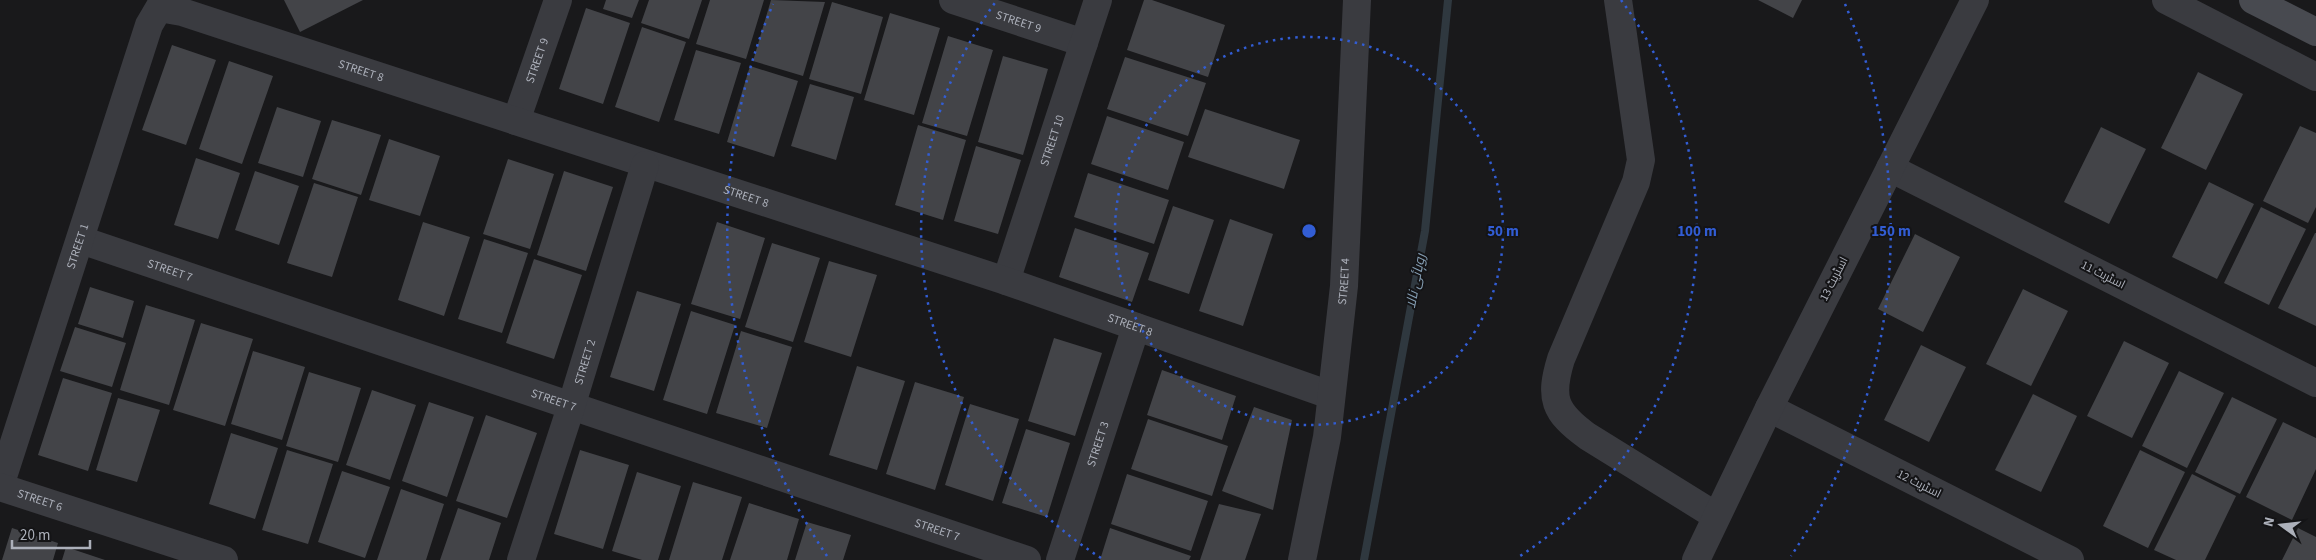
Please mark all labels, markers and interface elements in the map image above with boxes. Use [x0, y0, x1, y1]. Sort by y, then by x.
street label: STREET 9 [994, 6, 1044, 37]
street label: STREET 9 [521, 36, 553, 85]
street label: STREET 8 [336, 55, 386, 86]
street label: STREET 10 [1036, 113, 1068, 168]
street label: STREET 8 [721, 181, 771, 212]
street label: STREET 1 [62, 221, 93, 271]
text: 50 m [1487, 221, 1519, 242]
text: 100 m [1677, 221, 1717, 242]
text: 150 m [1871, 221, 1911, 242]
centre of rings [1300, 222, 1318, 240]
water label: روہائی نالا [1401, 251, 1431, 310]
street label: اسٹریٹ 13 [1816, 254, 1852, 304]
street label: STREET 7 [145, 255, 195, 286]
street label: اسٹریٹ 11 [2078, 257, 2128, 293]
street label: STREET 4 [1333, 258, 1354, 306]
street label: STREET 8 [1105, 309, 1155, 341]
street label: STREET 2 [570, 337, 600, 387]
street label: STREET 7 [529, 384, 579, 415]
street label: STREET 3 [1082, 419, 1113, 469]
street label: اسٹریٹ 12 [1894, 466, 1944, 502]
street label: STREET 6 [15, 485, 65, 515]
north arrow [2256, 500, 2306, 550]
street label: STREET 7 [912, 514, 962, 545]
text: N [2259, 515, 2280, 529]
scale bar [12, 518, 90, 550]
text: 20 m [20, 525, 50, 546]

